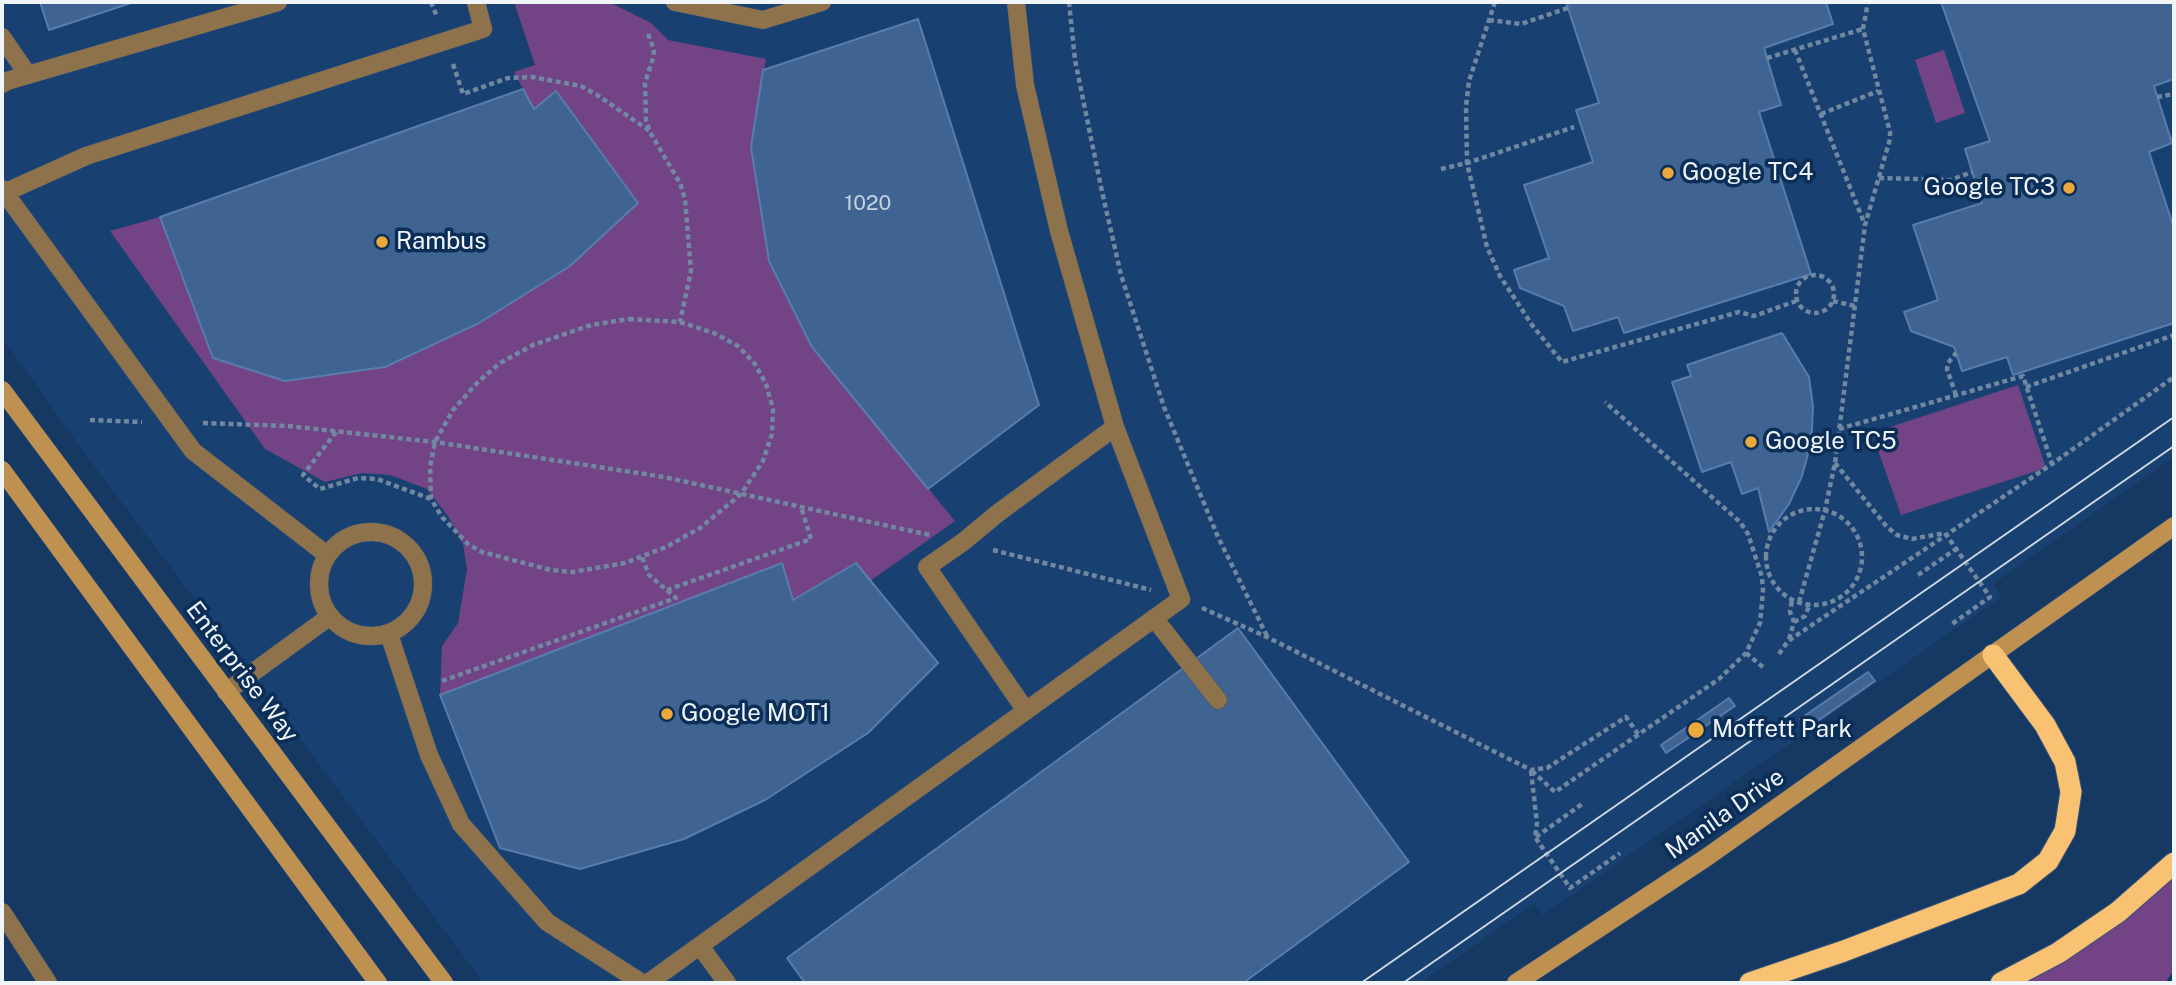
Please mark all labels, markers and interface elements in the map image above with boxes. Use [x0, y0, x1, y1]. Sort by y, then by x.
place label: Google TC4 [1682, 159, 1813, 187]
marker: Google TC4 [1660, 165, 1676, 181]
place label: Google TC3 [1924, 174, 2055, 202]
marker: Google TC3 [2061, 180, 2077, 196]
house number: 1020 [845, 191, 891, 217]
place label: Rambus [396, 228, 486, 256]
marker: Rambus [374, 234, 390, 250]
place label: Google TC5 [1765, 428, 1897, 456]
marker: Google TC5 [1743, 434, 1759, 450]
street label: Enterprise Way [180, 596, 304, 748]
place label: Google MOT1 [681, 700, 830, 728]
marker: Google MOT1 [659, 706, 675, 722]
place label: Moffett Park [1712, 716, 1852, 744]
marker: Moffett Park [1686, 720, 1706, 740]
street label: Manila Drive [1660, 763, 1790, 865]

